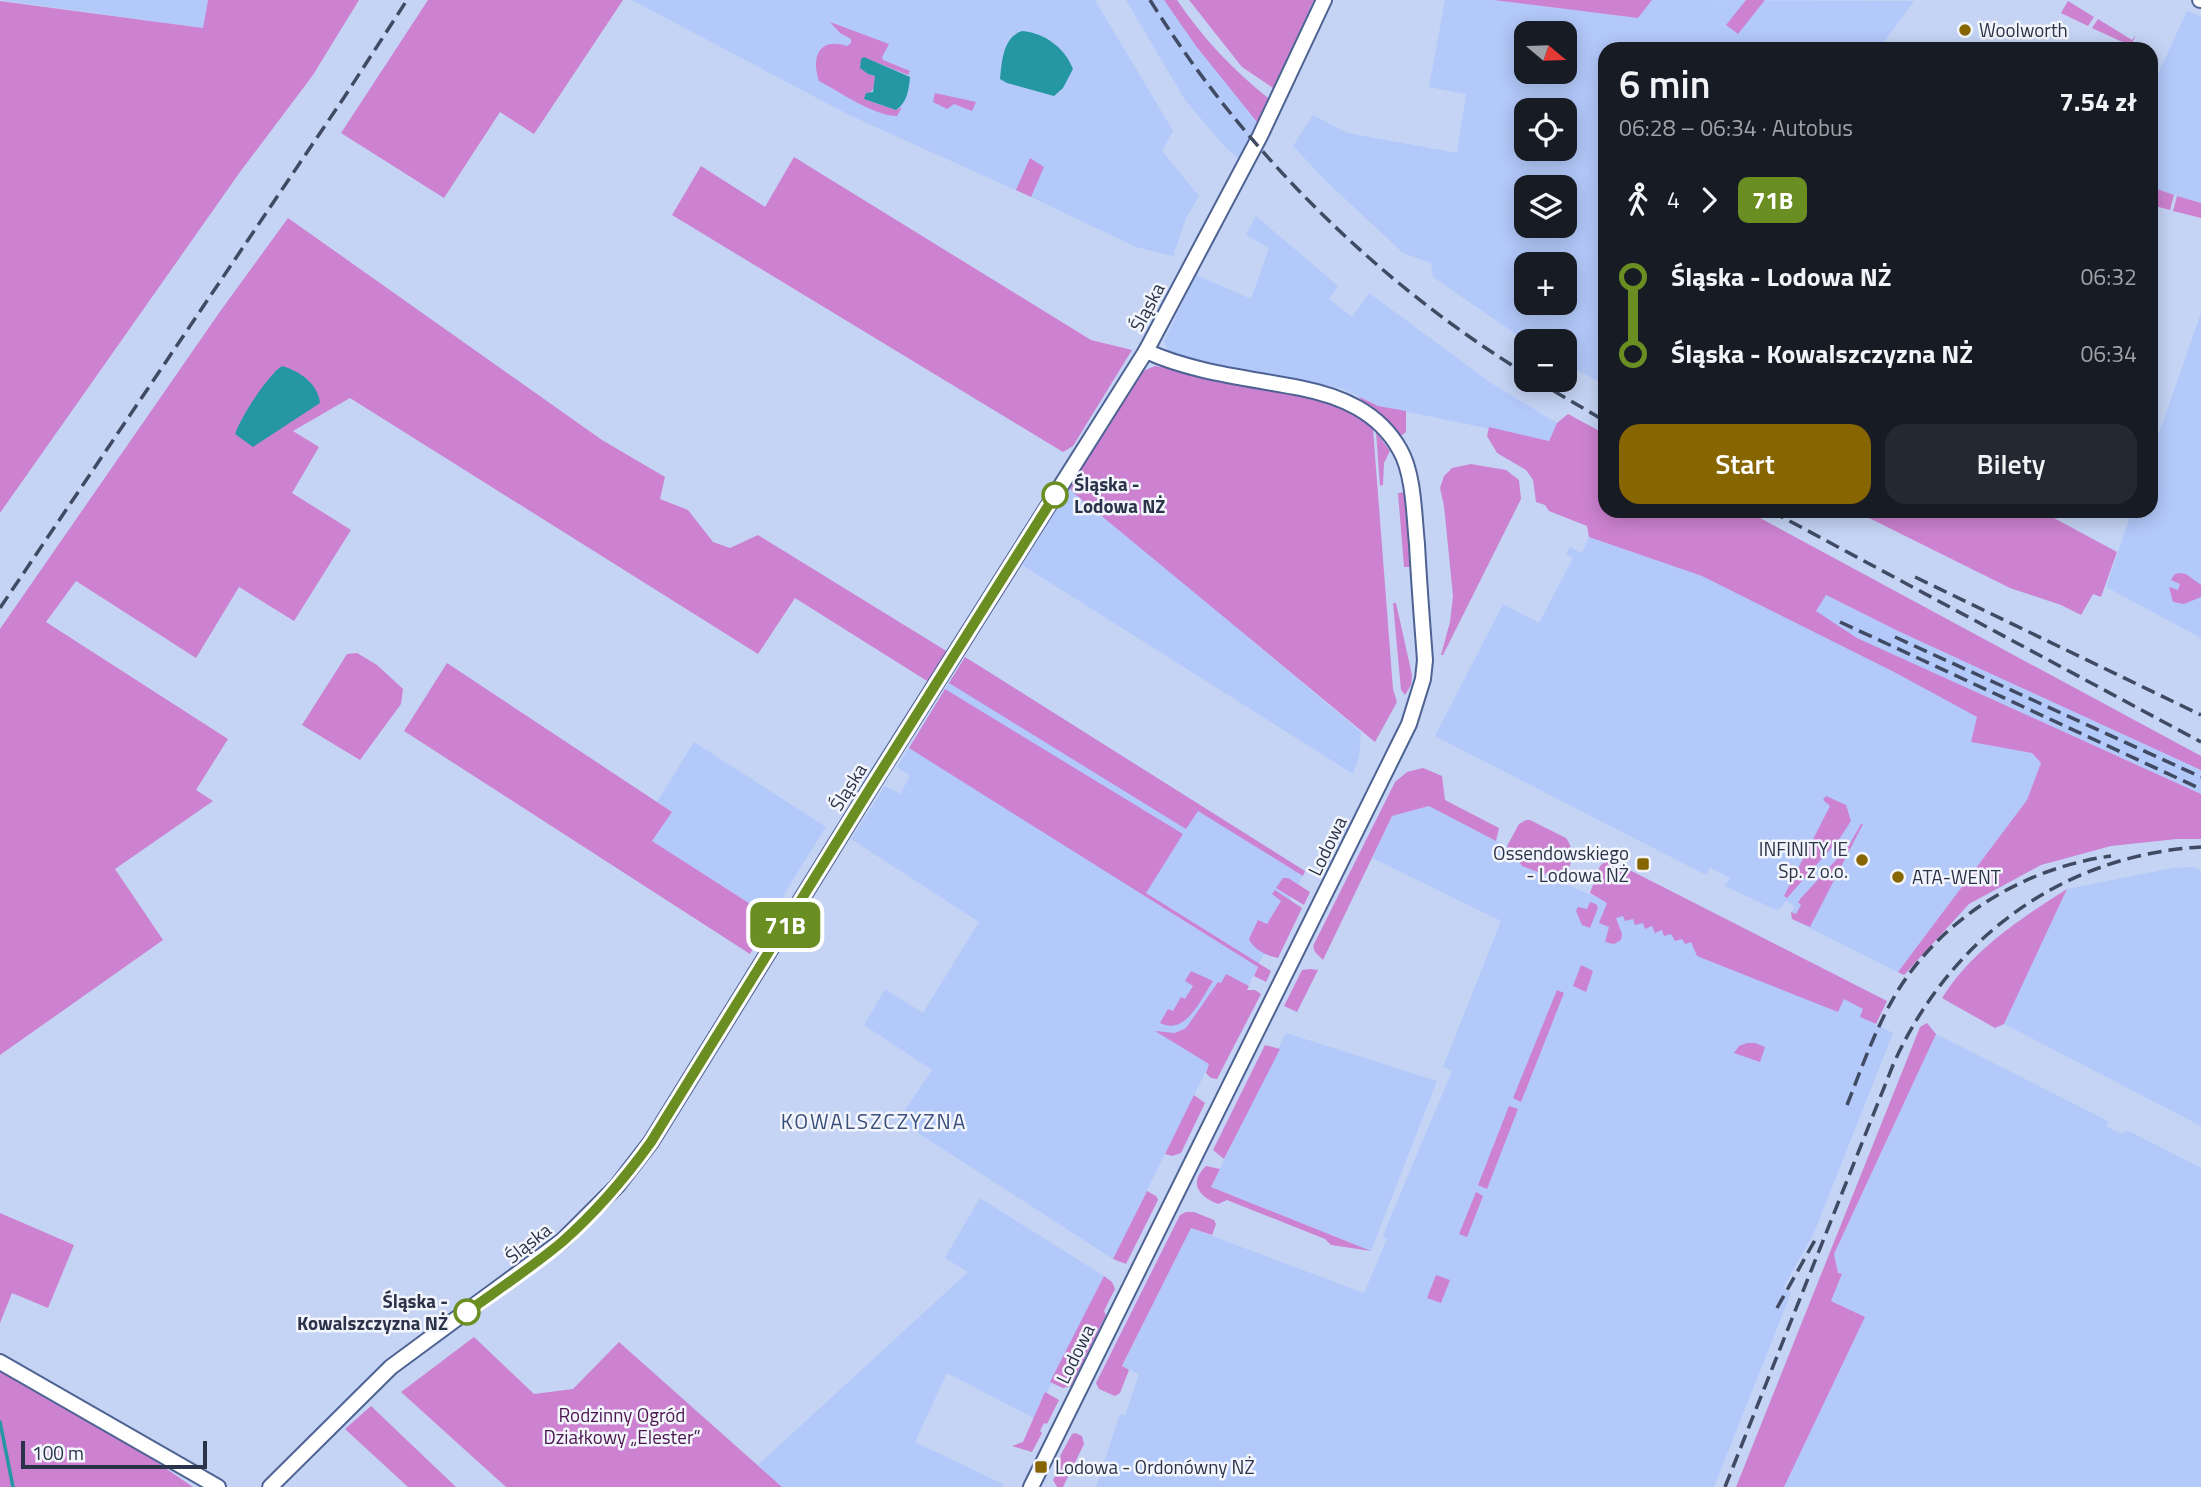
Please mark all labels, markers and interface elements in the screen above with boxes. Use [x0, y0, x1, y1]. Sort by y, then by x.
place label: Woolworth [1979, 15, 2068, 44]
north arrow [1514, 21, 1577, 84]
map controls [1514, 21, 1577, 392]
marker: Woolworth [1957, 22, 1973, 38]
text: 6 min [1619, 55, 1710, 113]
text: 7.54 zł [2059, 82, 2137, 121]
button: locate [1514, 98, 1577, 161]
text: 06:28 – 06:34 · Autobus [1619, 110, 1853, 145]
button: layers [1514, 175, 1577, 238]
icon: walk [1619, 181, 1657, 219]
icon: forward [1690, 181, 1728, 219]
text: 4 [1667, 182, 1680, 217]
text: 71B [1752, 182, 1793, 218]
button: + [1514, 252, 1577, 315]
text: Śląska - Lodowa NŻ [1671, 257, 1892, 296]
text: 06:32 [2080, 259, 2137, 294]
street label: Śląska [1122, 277, 1172, 336]
button: − [1514, 329, 1577, 392]
text: Śląska - Kowalszczyzna NŻ [1671, 334, 1973, 373]
text: 06:34 [2080, 336, 2137, 371]
button: Start [1619, 424, 1871, 504]
button: Bilety [1885, 424, 2137, 504]
place label: Śląska - Lodowa NŻ [1074, 469, 1165, 520]
marker: Śląska - Lodowa NŻ [1042, 482, 1068, 508]
street label: Śląska [822, 757, 874, 816]
street label: Lodowa [1300, 811, 1354, 880]
place label: INFINITY IE Sp. z o.o. [1759, 834, 1848, 885]
place label: Ossendowskiego - Lodowa NŻ [1493, 838, 1629, 889]
marker: INFINITY IE Sp. z o.o. [1854, 852, 1870, 868]
marker: Ossendowskiego - Lodowa NŻ [1635, 856, 1651, 872]
place label: ATA-WENT [1912, 862, 2001, 891]
marker: ATA-WENT [1890, 869, 1906, 885]
line badge: 71B [745, 902, 825, 948]
text: 71B [764, 907, 806, 943]
district label: KOWALSZCZYZNA [781, 1105, 967, 1137]
street label: Śląska [498, 1215, 557, 1270]
place label: Śląska - Kowalszczyzna NŻ [297, 1286, 448, 1337]
marker: Śląska - Kowalszczyzna NŻ [454, 1299, 480, 1325]
street label: Lodowa [1048, 1319, 1102, 1388]
park label: Rodzinny Ogród Działkowy „Elester” [543, 1400, 701, 1451]
scale bar [21, 1438, 206, 1470]
text: 100 m [32, 1438, 84, 1467]
place label: Lodowa - Ordonówny NŻ [1055, 1452, 1255, 1481]
marker: Lodowa - Ordonówny NŻ [1033, 1459, 1049, 1475]

